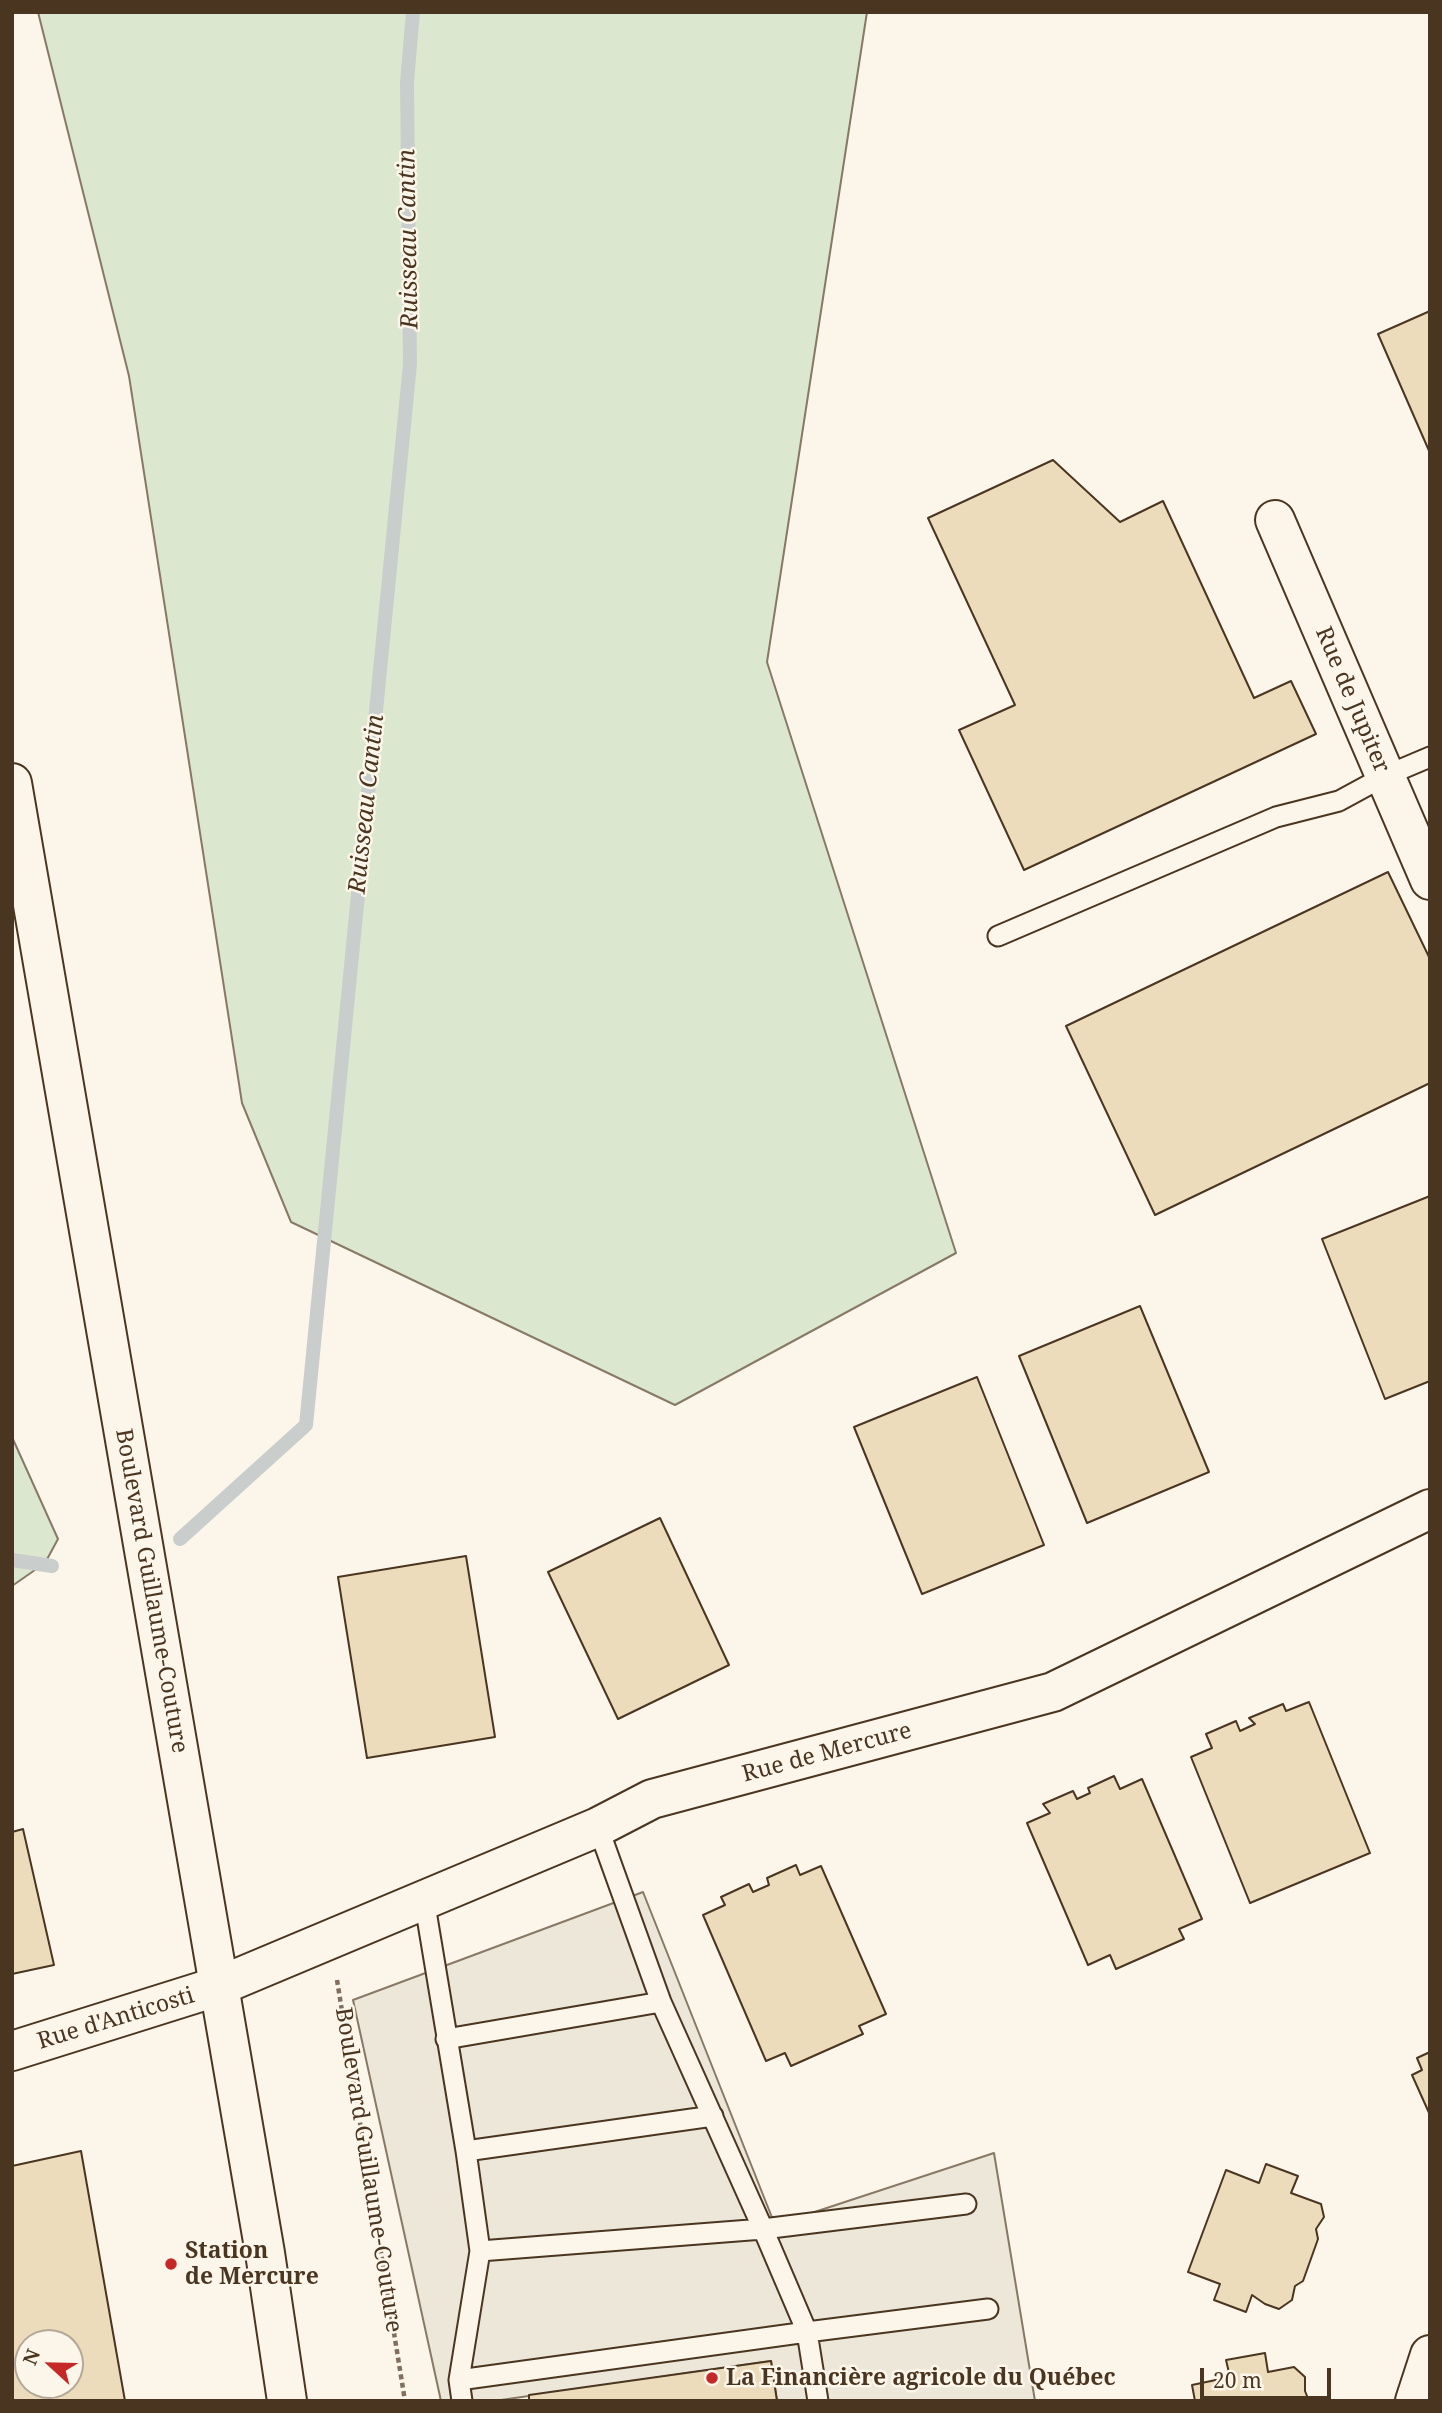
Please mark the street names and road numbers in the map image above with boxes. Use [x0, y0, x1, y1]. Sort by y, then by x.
street label: Rue de Jupiter [1309, 623, 1395, 777]
street label: Boulevard Guillaume-Couture [109, 1427, 193, 1755]
street label: Rue de Mercure [739, 1717, 915, 1789]
street label: Rue d'Anticosti [34, 1982, 198, 2056]
street label: Boulevard Guillaume-Couture [329, 2005, 407, 2335]

